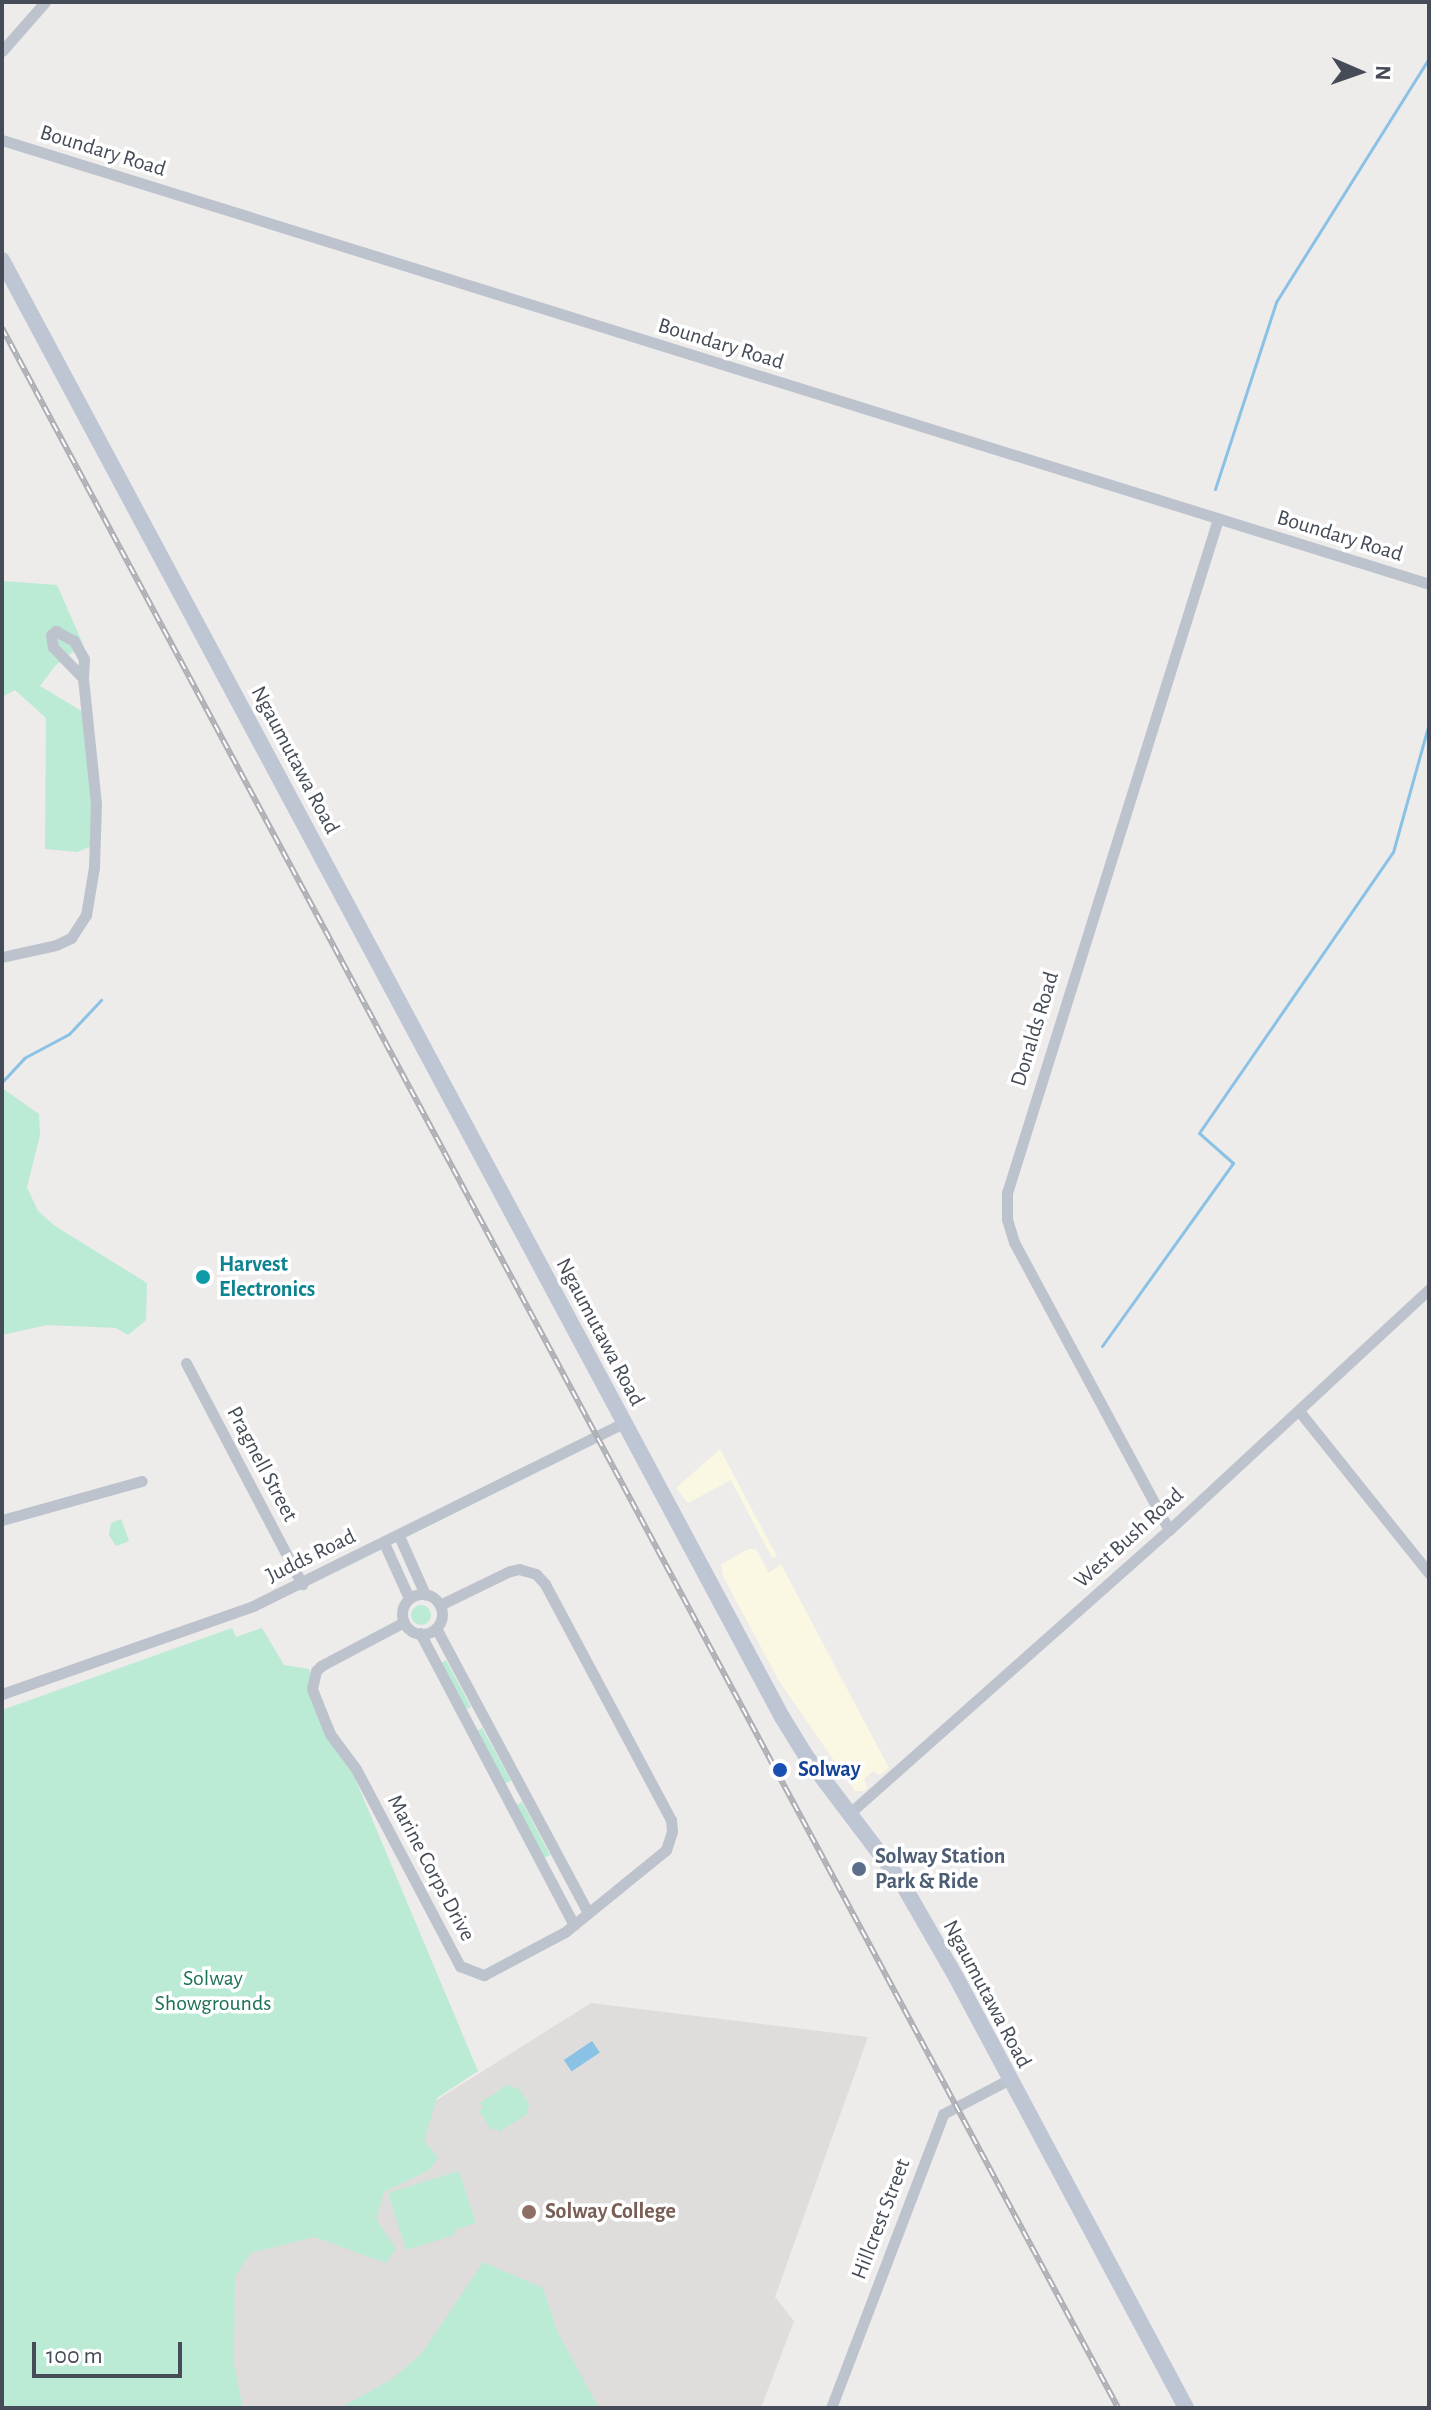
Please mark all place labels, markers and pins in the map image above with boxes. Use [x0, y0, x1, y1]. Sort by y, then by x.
place label: Harvest Electronics [219, 1251, 315, 1302]
marker: Harvest Electronics [194, 1268, 212, 1286]
place label: Solway [798, 1757, 861, 1783]
marker: Solway [769, 1759, 791, 1781]
place label: Solway Station Park & Ride [875, 1843, 1005, 1894]
marker: Solway Station Park & Ride [850, 1860, 868, 1878]
place label: Solway College [545, 2199, 676, 2225]
marker: Solway College [520, 2203, 538, 2221]

